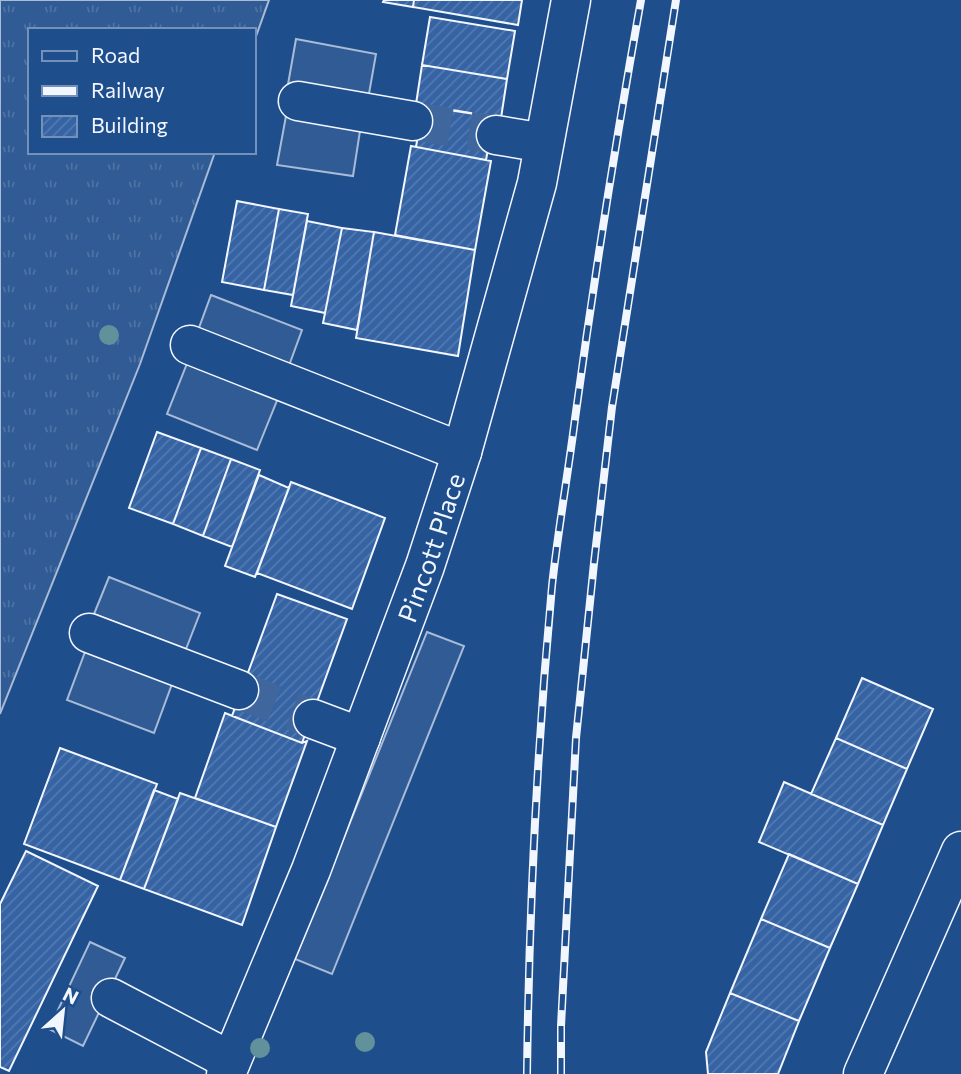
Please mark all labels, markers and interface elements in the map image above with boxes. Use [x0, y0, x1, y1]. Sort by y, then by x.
legend [28, 28, 256, 154]
text: Road [91, 42, 140, 67]
text: Railway [91, 77, 165, 102]
text: Building [91, 112, 168, 137]
street label: Pincott Place [390, 469, 470, 626]
north arrow [28, 976, 98, 1046]
text: N [59, 982, 83, 1009]

